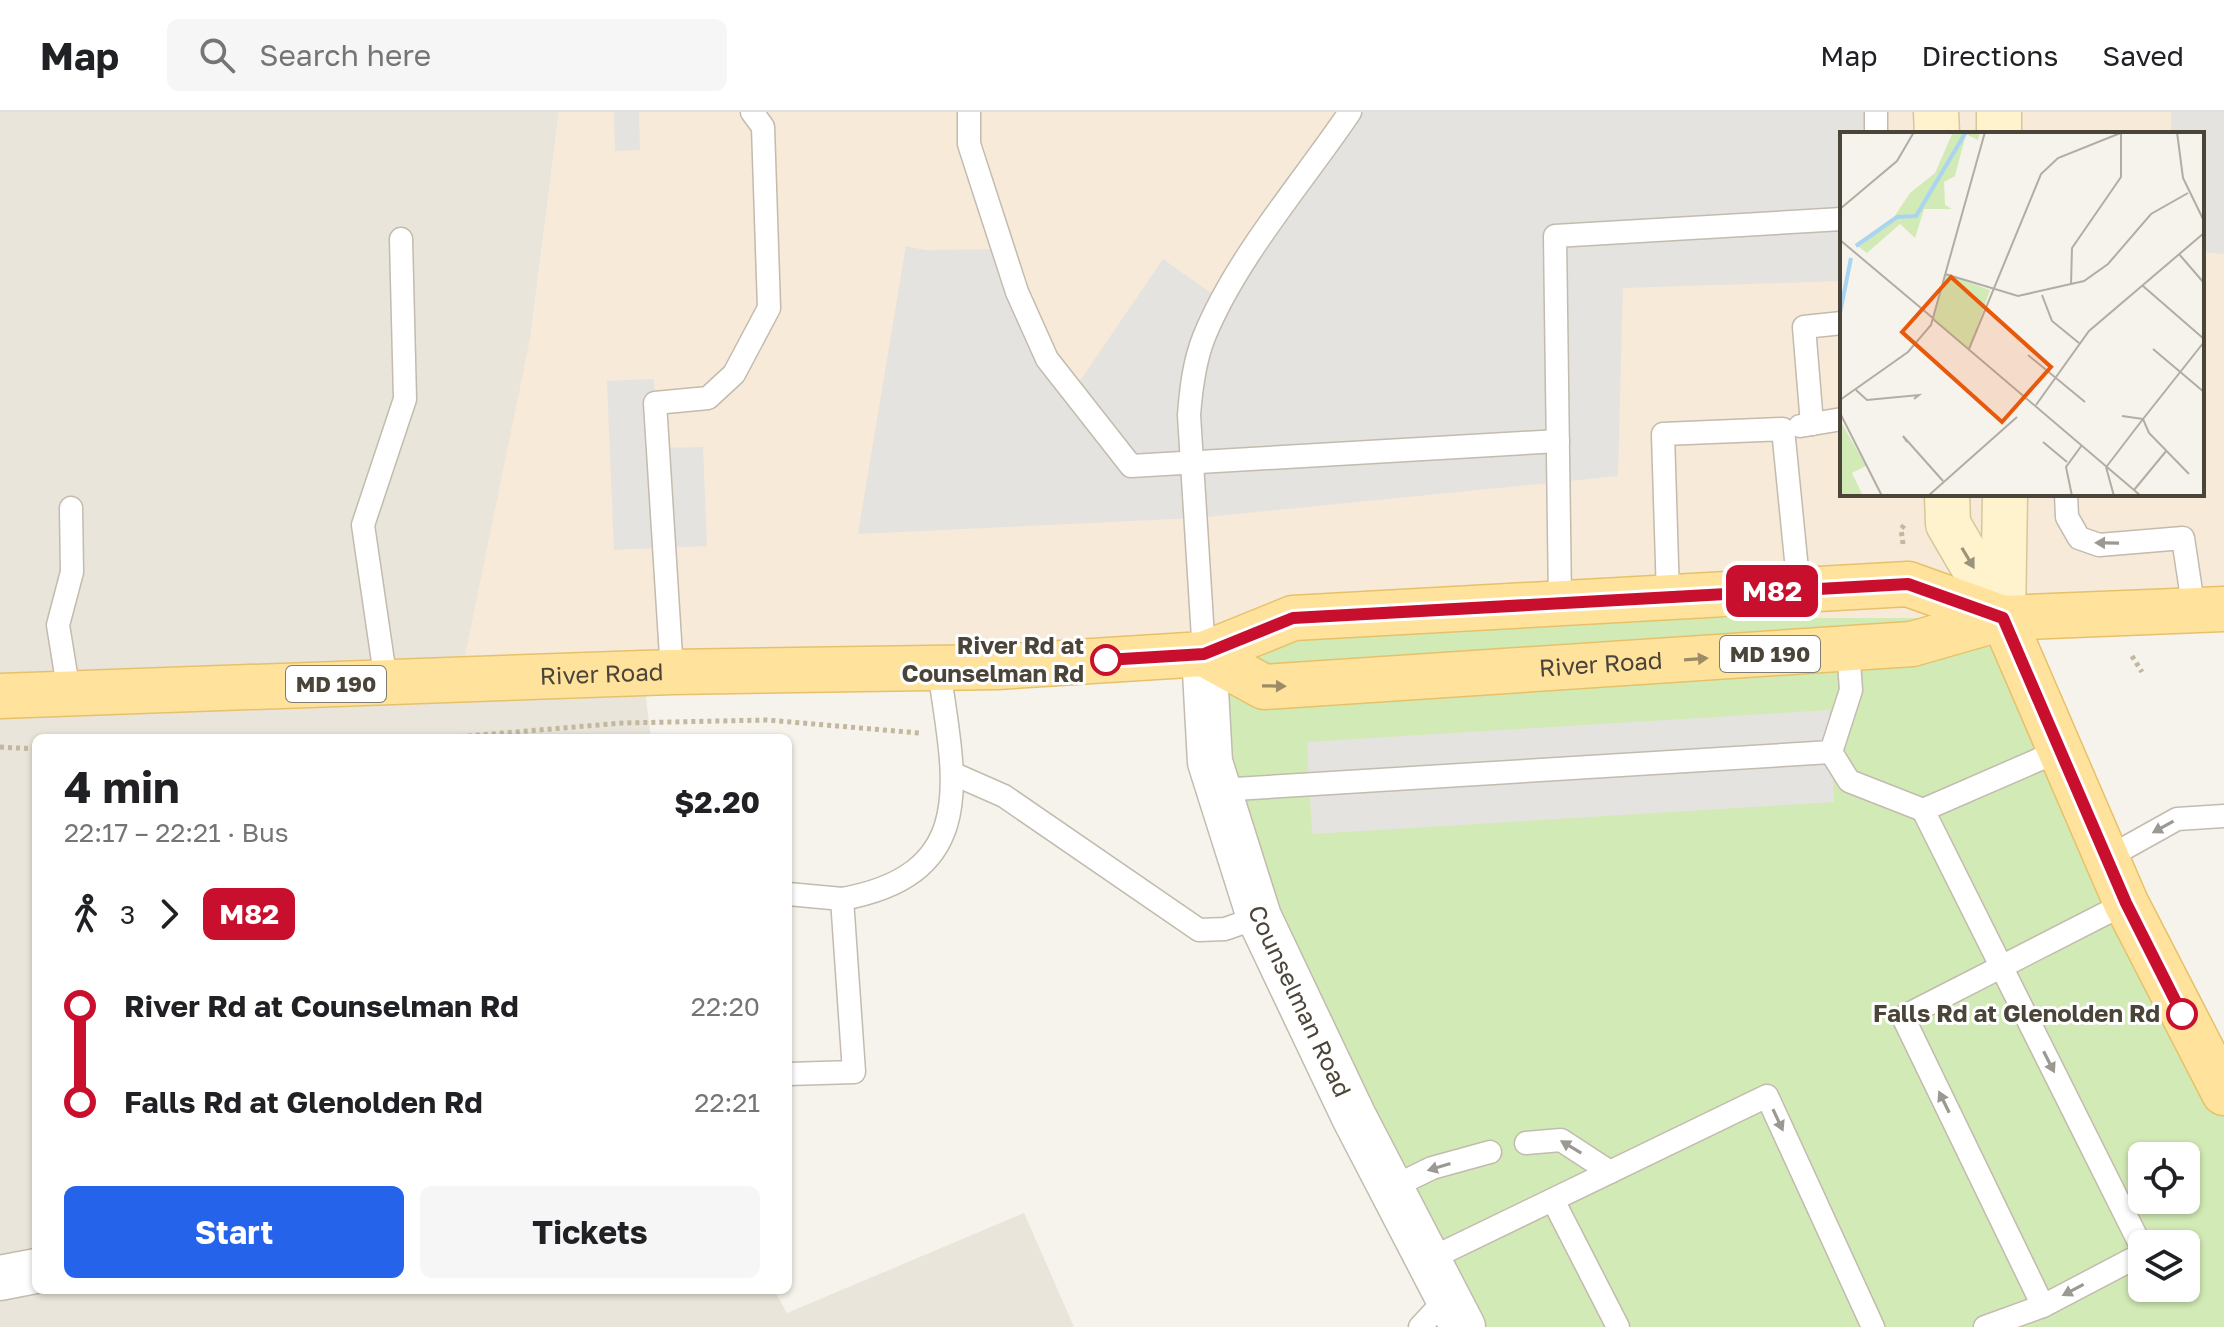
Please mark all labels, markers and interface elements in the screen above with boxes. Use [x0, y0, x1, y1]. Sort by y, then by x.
search box [167, 19, 727, 91]
text: Map [40, 33, 119, 78]
icon: search [195, 33, 239, 77]
text: Search here [259, 37, 431, 73]
text: Map [1820, 39, 1877, 72]
text: Directions [1921, 39, 2058, 72]
text: Saved [2102, 39, 2184, 72]
inset map [1840, 132, 2204, 496]
one-way arrow [2094, 537, 2119, 549]
one-way arrow [1961, 547, 1975, 569]
line badge: M82 [1726, 565, 1818, 617]
text: M82 [1742, 574, 1802, 607]
place label: River Rd at Counselman Rd [902, 630, 1084, 687]
road number: MD 190 [1720, 636, 1820, 672]
marker: River Rd at Counselman Rd [1091, 645, 1121, 675]
street label: River Road [1538, 645, 1663, 682]
one-way arrow [1684, 652, 1709, 665]
street label: River Road [539, 656, 664, 690]
road number: MD 190 [286, 666, 386, 702]
one-way arrow [1262, 679, 1287, 692]
text: 4 min [64, 760, 180, 813]
text: $2.20 [674, 784, 760, 820]
text: 22:17 – 22:21 · Bus [64, 817, 289, 848]
one-way arrow [2151, 820, 2174, 834]
icon: walk [64, 892, 108, 936]
icon: forward [147, 892, 191, 936]
text: M82 [219, 897, 279, 930]
text: 3 [120, 899, 135, 930]
street label: Counselman Road [1243, 902, 1358, 1101]
text: River Rd at Counselman Rd [124, 988, 519, 1024]
text: 22:20 [691, 991, 760, 1022]
place label: Falls Rd at Glenolden Rd [1873, 998, 2160, 1027]
marker: Falls Rd at Glenolden Rd [2167, 999, 2197, 1029]
one-way arrow [2042, 1051, 2056, 1074]
text: Falls Rd at Glenolden Rd [124, 1084, 483, 1120]
text: 22:21 [694, 1087, 760, 1118]
one-way arrow [1938, 1091, 1951, 1114]
one-way arrow [1771, 1108, 1785, 1132]
one-way arrow [1560, 1140, 1582, 1154]
map controls [2128, 1142, 2200, 1302]
button: locate [2128, 1142, 2200, 1214]
one-way arrow [1427, 1161, 1451, 1173]
button: Start [64, 1186, 404, 1278]
button: Tickets [420, 1186, 760, 1278]
button: layers [2128, 1230, 2200, 1302]
one-way arrow [2062, 1283, 2084, 1297]

